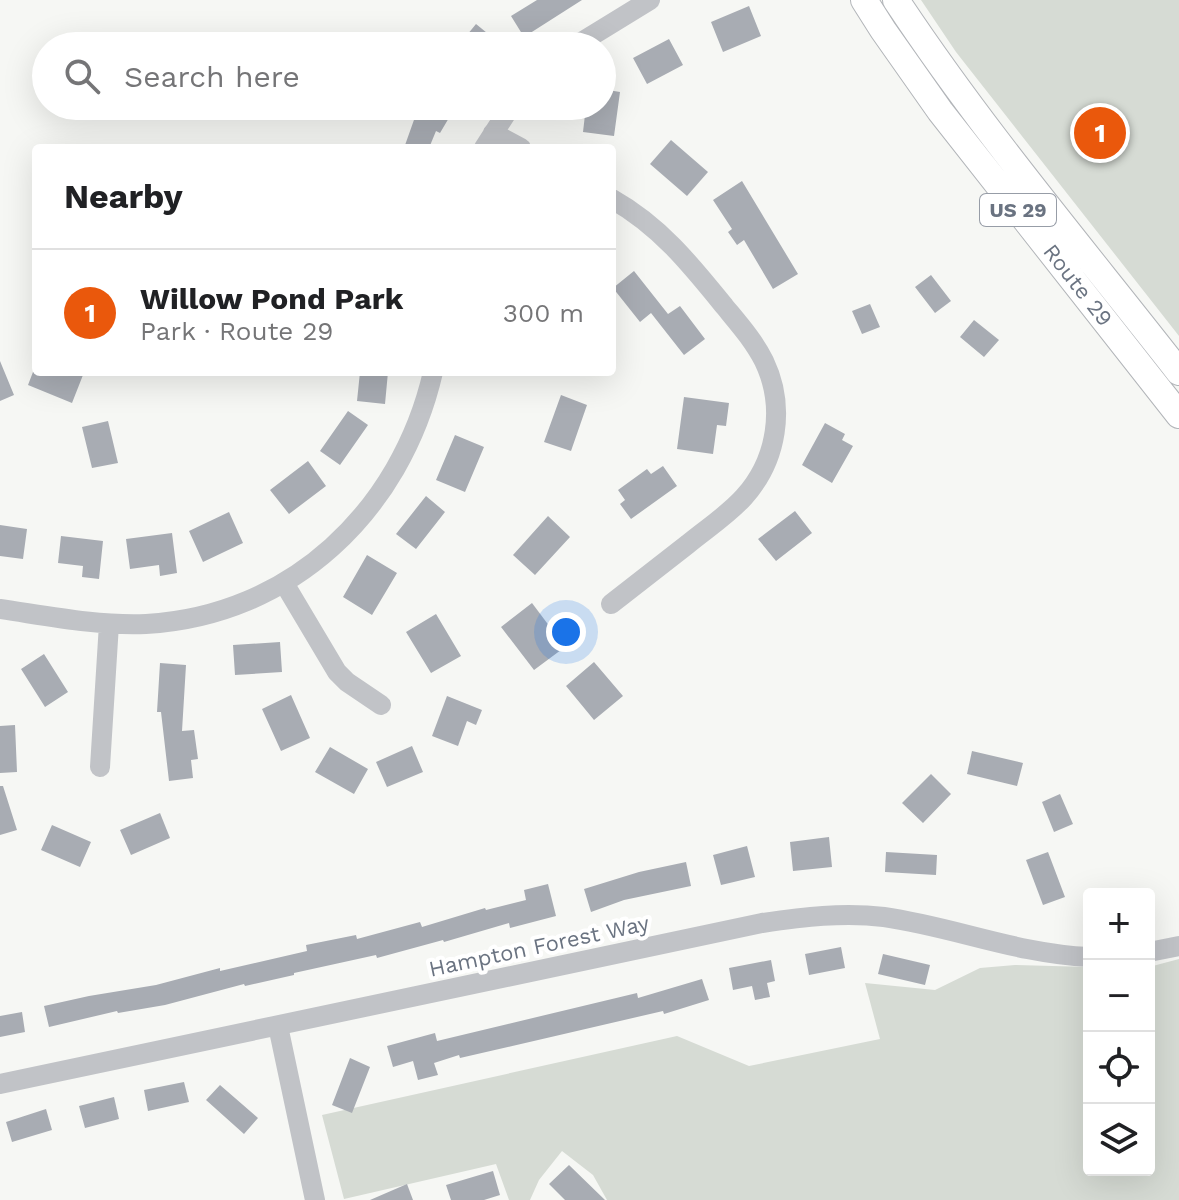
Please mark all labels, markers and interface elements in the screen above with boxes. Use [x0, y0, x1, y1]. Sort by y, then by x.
search box [32, 32, 616, 120]
icon: search [60, 54, 104, 98]
text: Search here [124, 59, 300, 94]
pin: 1 [1074, 103, 1126, 163]
text: Nearby [64, 176, 183, 216]
road number: US 29 [980, 194, 1056, 226]
street label: Route 29 [1038, 239, 1118, 331]
text: Willow Pond Park [140, 281, 403, 316]
text: 1 [84, 298, 96, 328]
text: 300 m [503, 298, 584, 328]
text: Park · Route 29 [140, 316, 333, 346]
your location [546, 612, 586, 652]
map controls [1083, 888, 1155, 1176]
button: + [1083, 888, 1155, 960]
street label: Hampton Forest Way [427, 910, 652, 982]
button: − [1083, 960, 1155, 1032]
button: locate [1083, 1032, 1155, 1104]
button: layers [1083, 1104, 1155, 1176]

